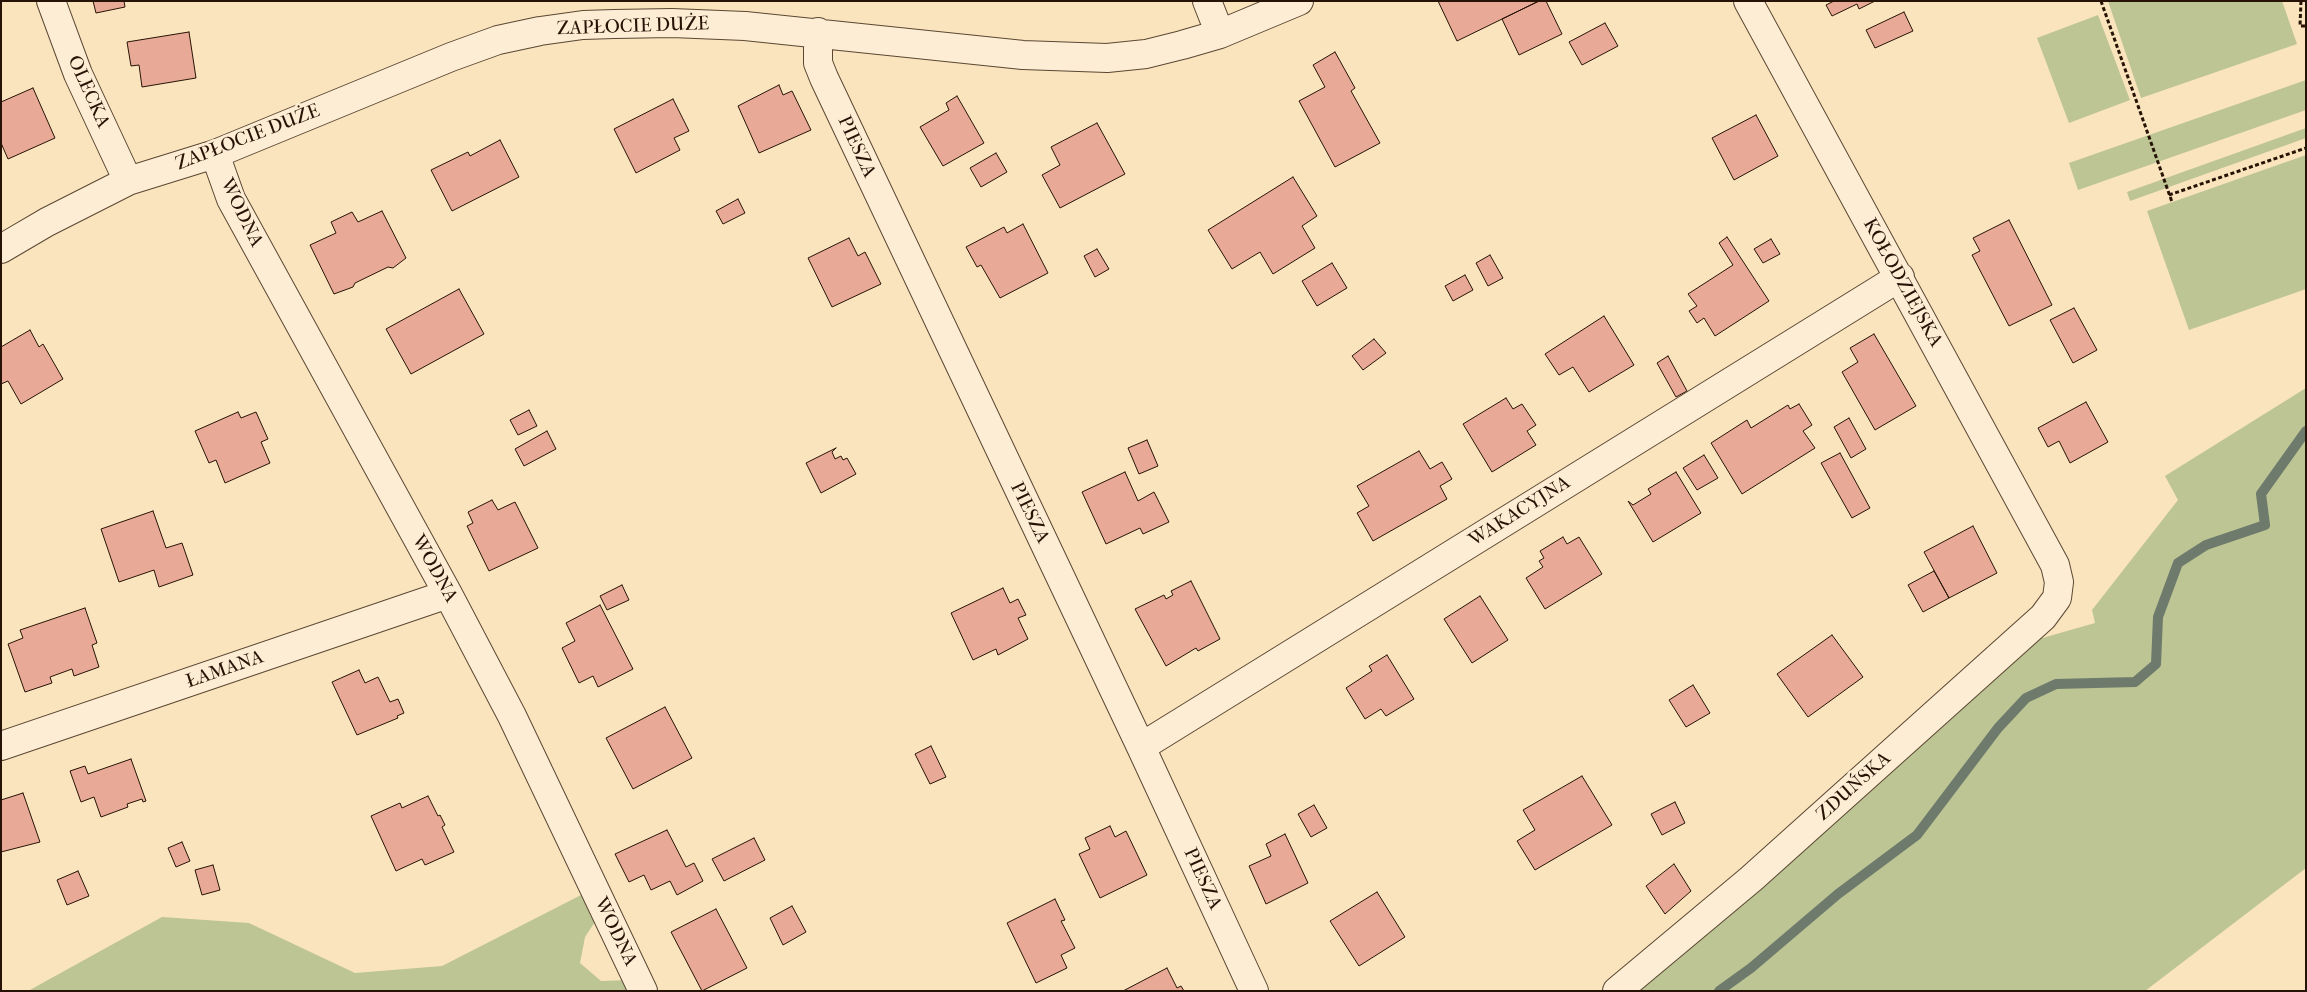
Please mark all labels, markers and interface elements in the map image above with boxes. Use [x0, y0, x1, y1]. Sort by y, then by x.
street label: ZAPŁOCIE DUŻE [556, 13, 710, 41]
street label: OLECKA [62, 52, 114, 132]
street label: ZAPŁOCIE DUŻE [173, 100, 323, 176]
street label: PIESZA [832, 113, 880, 181]
street label: WODNA [215, 175, 267, 251]
street label: KOŁODZIEJSKA [1857, 215, 1947, 351]
street label: WAKACYJNA [1465, 472, 1575, 552]
street label: PIESZA [1004, 479, 1054, 547]
street label: WODNA [406, 531, 462, 607]
street label: ŁAMANA [183, 646, 267, 694]
street label: ZDUŃSKA [1812, 748, 1896, 826]
street label: PIESZA [1178, 845, 1226, 913]
street label: WODNA [589, 894, 641, 970]

